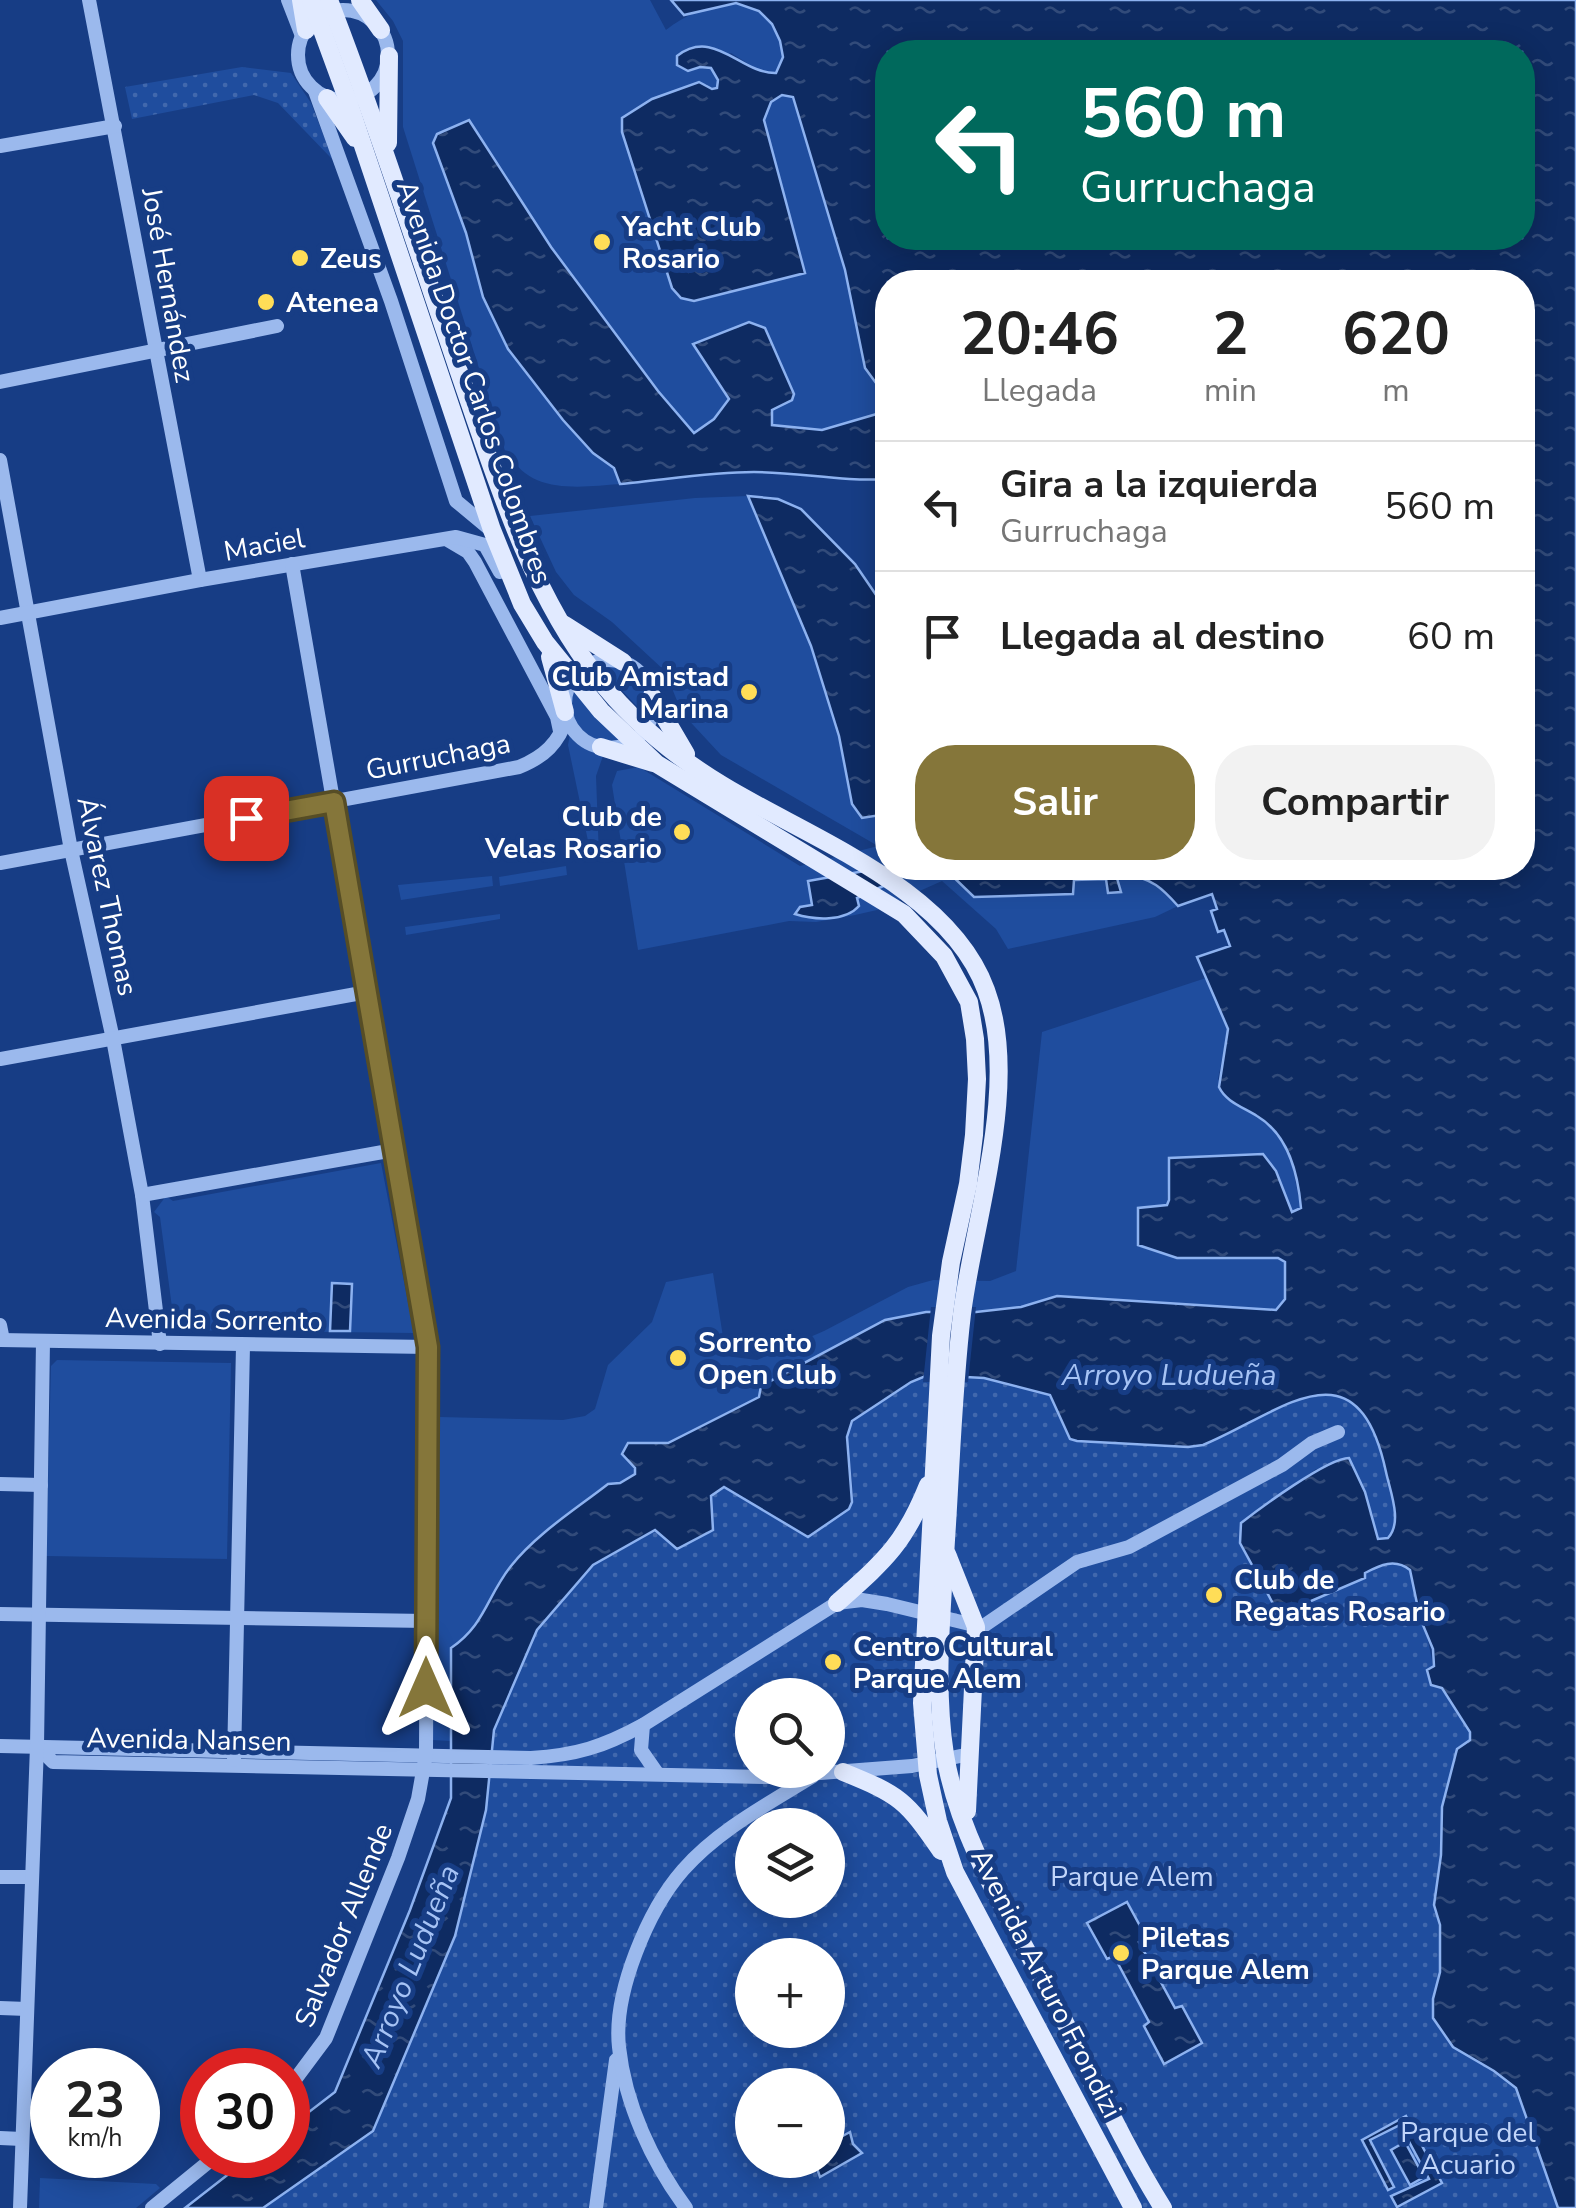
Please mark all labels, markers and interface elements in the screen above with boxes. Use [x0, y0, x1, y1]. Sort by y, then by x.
text: 560 m [1080, 66, 1286, 162]
icon: left [915, 80, 1045, 210]
text: Gurruchaga [1080, 157, 1316, 218]
street label: Avenida Doctor Carlos Colombres [387, 175, 561, 589]
street label: José Hernández [132, 184, 204, 386]
place label: Yacht Club Rosario [621, 208, 761, 278]
marker: Yacht Club Rosario [591, 231, 613, 253]
place label: Zeus [320, 240, 382, 278]
marker: Zeus [289, 247, 311, 269]
place label: Atenea [286, 284, 379, 322]
marker: Atenea [255, 291, 277, 313]
text: 20:46 [960, 293, 1119, 375]
text: 2 [1212, 293, 1248, 375]
text: 620 [1342, 293, 1450, 375]
text: Llegada [982, 369, 1097, 412]
text: min [1204, 369, 1257, 412]
text: m [1382, 369, 1410, 412]
text: Gira a la izquierda [1000, 459, 1318, 510]
icon: left [915, 479, 970, 534]
text: 560 m [1384, 481, 1495, 532]
text: Gurruchaga [1000, 510, 1168, 553]
street label: Maciel [221, 519, 308, 571]
icon: arrive [915, 609, 970, 664]
text: Llegada al destino [1000, 611, 1325, 662]
text: 60 m [1407, 611, 1495, 662]
place label: Club Amistad Marina [552, 658, 729, 728]
marker: Club Amistad Marina [738, 681, 760, 703]
street label: Gurruchaga [363, 724, 514, 790]
button: Salir [915, 745, 1195, 860]
button: Compartir [1215, 745, 1495, 860]
pin [204, 776, 289, 861]
icon: arrive [219, 791, 274, 846]
street label: Álvarez Thomas [67, 793, 147, 999]
place label: Club de Velas Rosario [484, 798, 662, 868]
marker: Club de Velas Rosario [671, 821, 693, 843]
street label: Avenida Sorrento [105, 1299, 323, 1341]
place label: Sorrento Open Club [698, 1324, 837, 1394]
marker: Sorrento Open Club [667, 1347, 689, 1369]
water label: Arroyo Ludueña [1060, 1355, 1277, 1396]
place label: Club de Regatas Rosario [1234, 1561, 1446, 1631]
marker: Club de Regatas Rosario [1203, 1584, 1225, 1606]
place label: Centro Cultural Parque Alem [853, 1628, 1053, 1698]
position arrow [374, 1636, 478, 1740]
marker: Centro Cultural Parque Alem [822, 1651, 844, 1673]
map controls [735, 1678, 845, 2178]
button: search [735, 1678, 845, 1788]
street label: Avenida Nansen [86, 1719, 292, 1761]
button: layers [735, 1808, 845, 1918]
street label: Salvador Allende [286, 1818, 402, 2033]
street label: Avenida Arturo Frondizi [962, 1842, 1131, 2125]
park label: Parque Alem [1050, 1858, 1214, 1896]
water label: Arroyo Ludueña [351, 1859, 470, 2075]
place label: Piletas Parque Alem [1141, 1919, 1310, 1989]
button: + [735, 1938, 845, 2048]
marker: Piletas Parque Alem [1110, 1942, 1132, 1964]
speed limit sign: 30 [180, 2048, 310, 2178]
text: 23 [65, 2066, 125, 2135]
button: − [735, 2068, 845, 2178]
park label: Parque del Acuario [1400, 2114, 1536, 2184]
text: km/h [67, 2121, 123, 2155]

